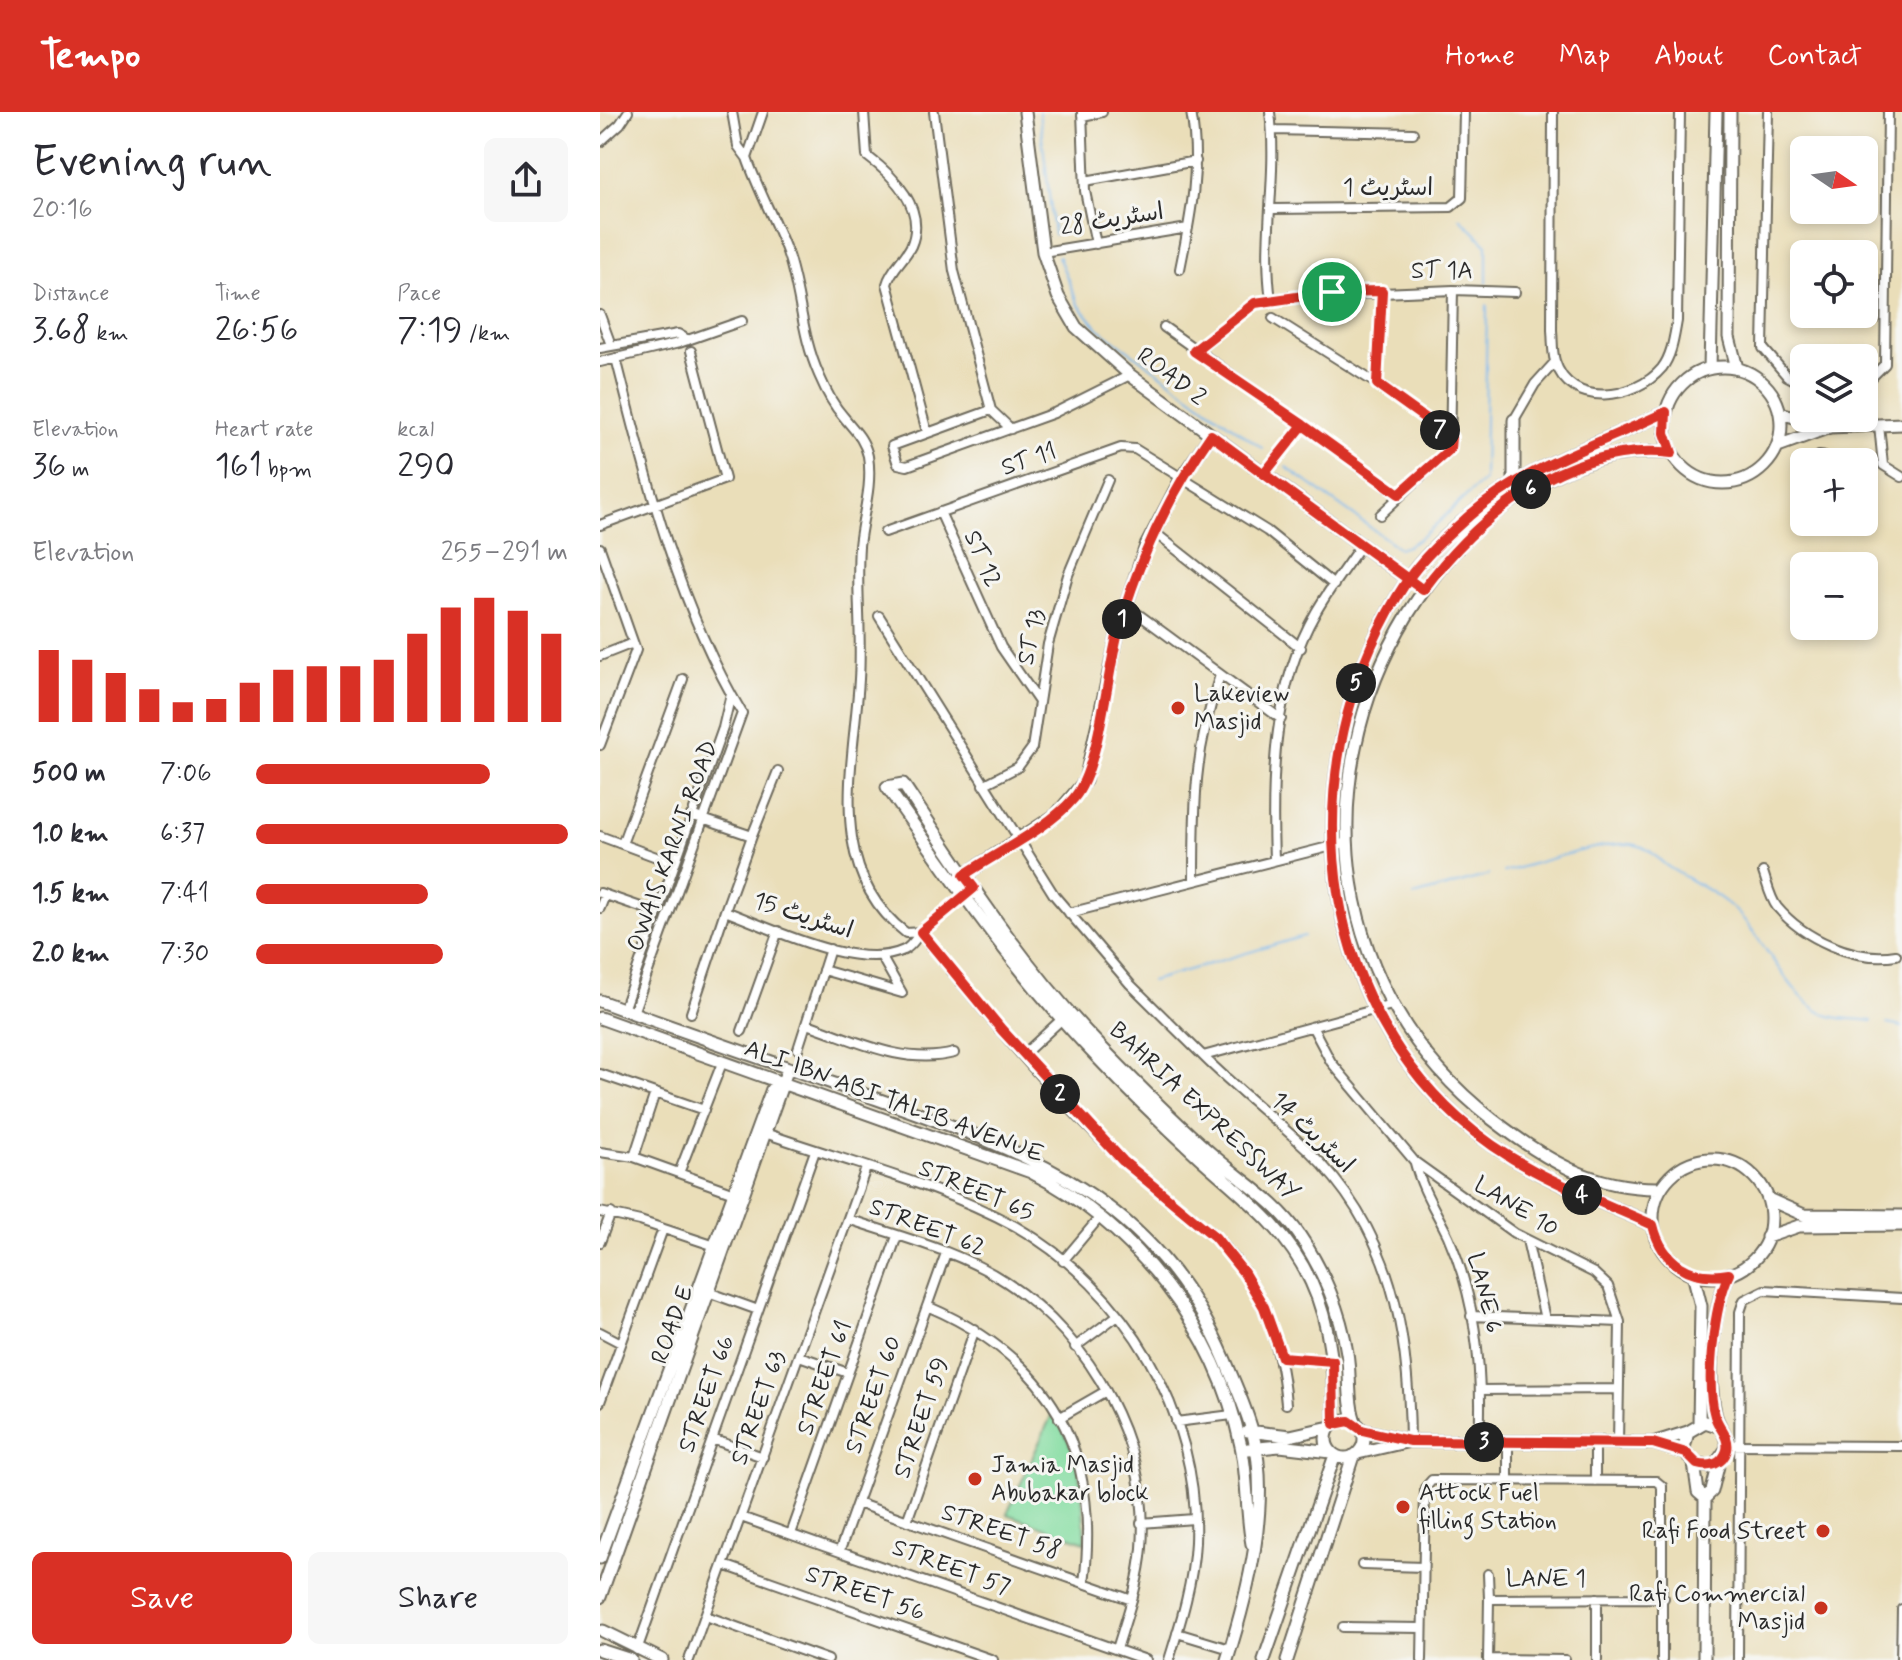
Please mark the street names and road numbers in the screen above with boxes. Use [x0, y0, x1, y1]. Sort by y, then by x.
street label: اسٹریٹ 1 [1343, 173, 1433, 204]
street label: اسٹریٹ 28 [1058, 197, 1166, 243]
street label: ST 1A [1411, 256, 1473, 287]
street label: ROAD 2 [1130, 341, 1212, 413]
street label: ST 11 [997, 436, 1061, 484]
street label: ST 12 [956, 526, 1008, 592]
street label: ST 13 [1011, 606, 1053, 668]
street label: OWAIS KARNI ROAD [620, 736, 726, 956]
street label: اسٹریٹ 15 [749, 885, 857, 947]
street label: BAHRIA EXPRESSWAY [1102, 1015, 1306, 1209]
street label: ALI IBN ABI TALIB AVENUE [740, 1033, 1048, 1171]
street label: اسٹریٹ 14 [1263, 1085, 1361, 1181]
street label: STREET 65 [914, 1153, 1038, 1229]
street label: LANE 10 [1468, 1170, 1564, 1244]
street label: STREET 62 [865, 1192, 989, 1264]
street label: LANE 6 [1459, 1250, 1509, 1336]
street label: ROAD E [645, 1281, 702, 1368]
street label: STREET 61 [790, 1317, 860, 1439]
street label: STREET 66 [671, 1331, 743, 1457]
street label: STREET 60 [838, 1332, 910, 1458]
street label: STREET 63 [724, 1347, 794, 1469]
street label: STREET 59 [887, 1354, 957, 1482]
street label: STREET 58 [937, 1497, 1065, 1567]
street label: STREET 57 [888, 1532, 1014, 1604]
street label: STREET 56 [801, 1559, 929, 1629]
street label: LANE 1 [1506, 1564, 1586, 1595]

